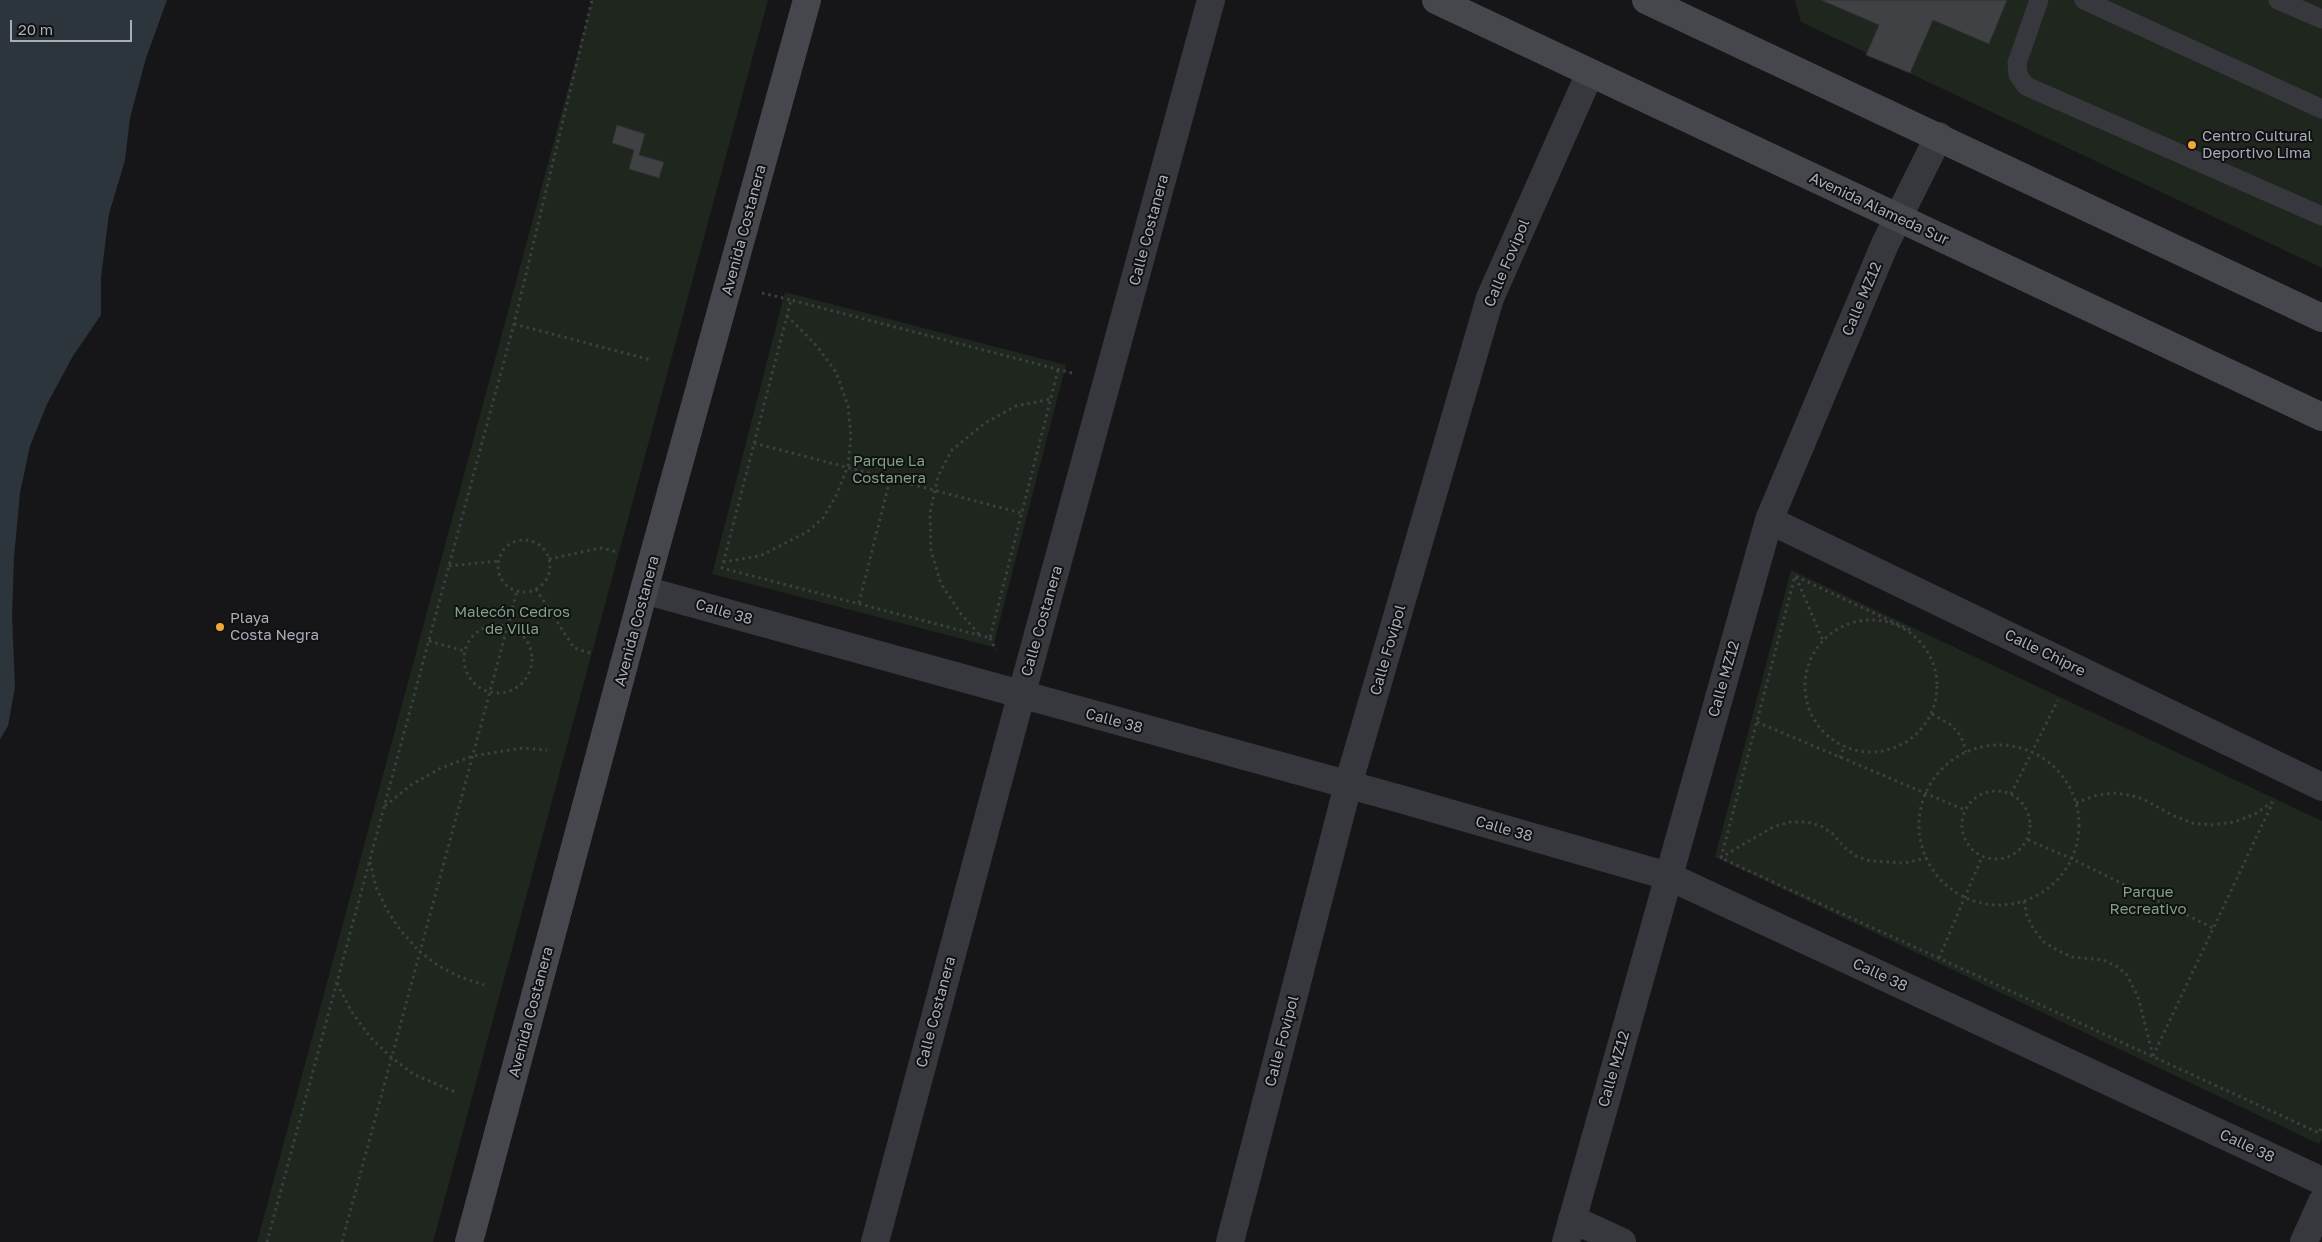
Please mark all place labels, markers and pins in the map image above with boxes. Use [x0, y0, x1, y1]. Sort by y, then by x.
place label: Centro Cultural Deportivo Lima [2202, 127, 2312, 162]
marker: Centro Cultural Deportivo Lima [2186, 139, 2198, 151]
place label: Playa Costa Negra [230, 609, 319, 644]
marker: Playa Costa Negra [214, 621, 226, 633]

